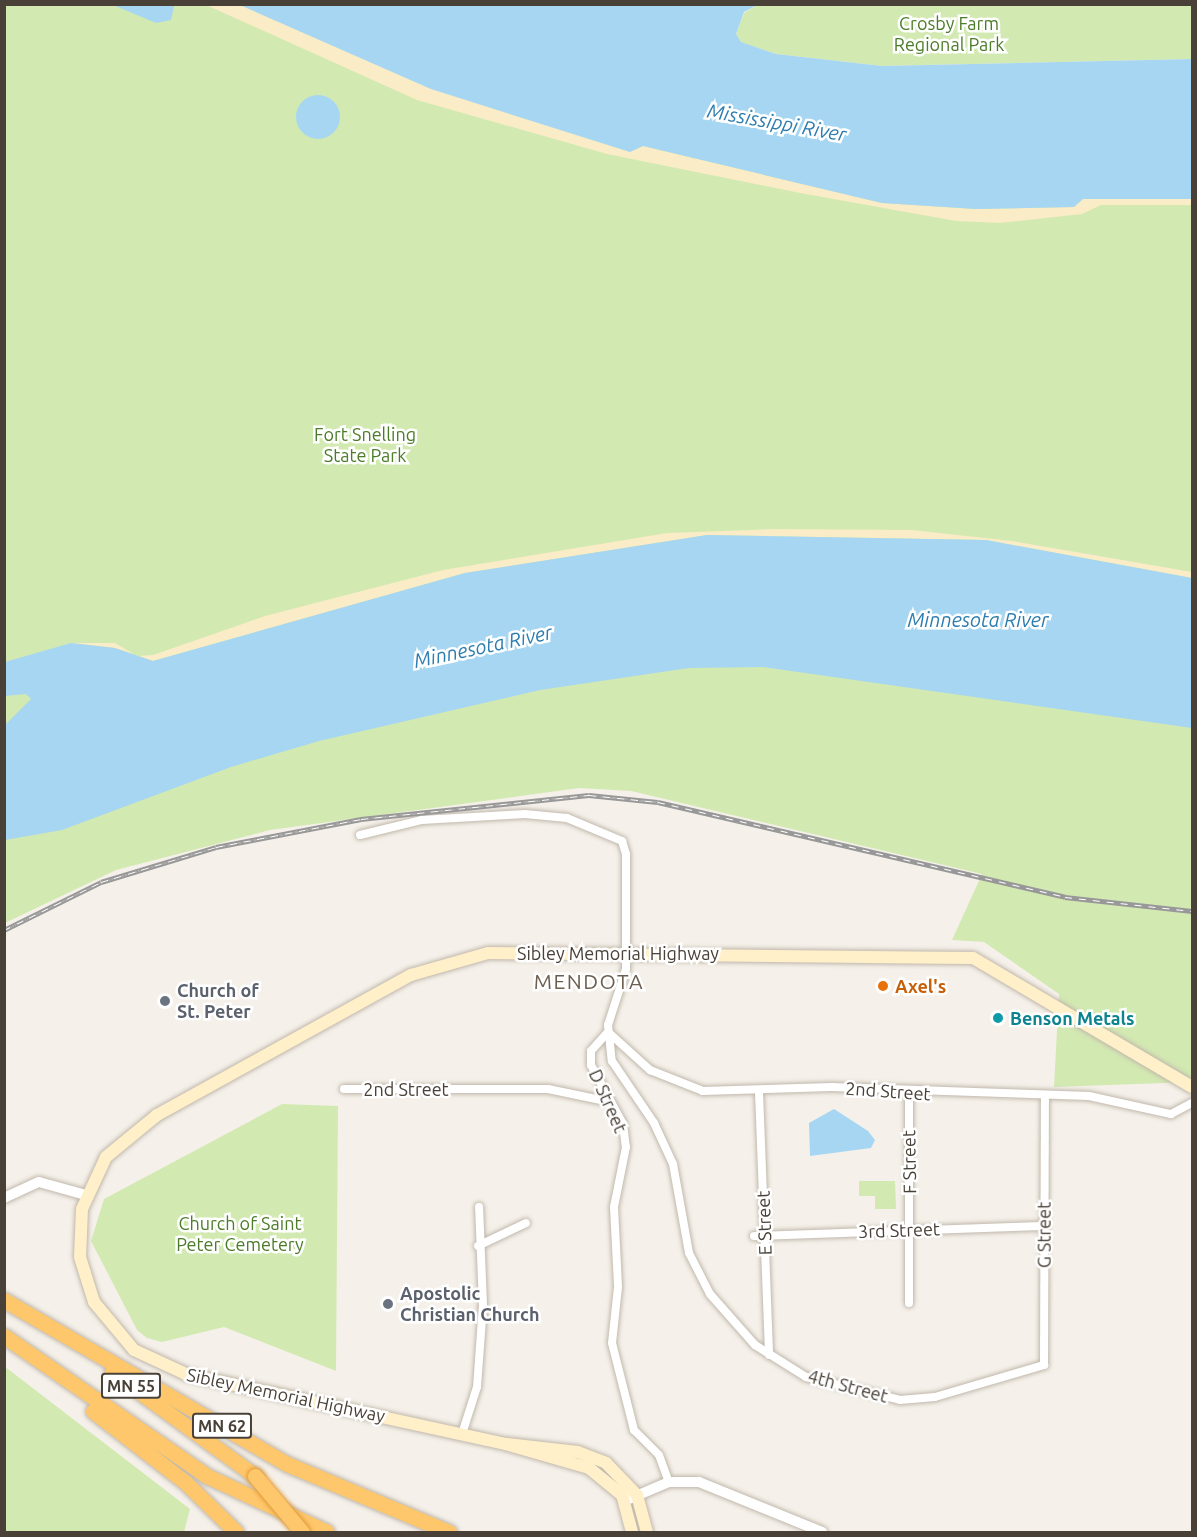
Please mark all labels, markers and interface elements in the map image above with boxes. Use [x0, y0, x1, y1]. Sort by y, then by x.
park label: Crosby Farm Regional Park [894, 13, 1004, 56]
water label: Mississippi River [706, 98, 848, 146]
park label: Fort Snelling State Park [314, 424, 416, 466]
water label: Minnesota River [907, 607, 1049, 631]
water label: Minnesota River [411, 620, 555, 672]
street label: Sibley Memorial Highway [517, 942, 719, 964]
district label: MENDOTA [534, 968, 644, 994]
place label: Axel's [895, 975, 946, 997]
marker: Axel's [876, 979, 890, 993]
place label: Church of St. Peter [177, 980, 259, 1022]
marker: Church of St. Peter [158, 994, 172, 1008]
place label: Benson Metals [1010, 1007, 1135, 1029]
marker: Benson Metals [991, 1011, 1005, 1025]
street label: D Street [584, 1066, 632, 1136]
street label: 2nd Street [845, 1077, 931, 1105]
street label: 2nd Street [363, 1078, 449, 1100]
street label: F Street [898, 1130, 920, 1194]
street label: E Street [752, 1190, 776, 1256]
street label: G Street [1033, 1202, 1055, 1268]
park label: Church of Saint Peter Cemetery [176, 1213, 304, 1256]
street label: 3rd Street [858, 1218, 940, 1242]
place label: Apostolic Christian Church [400, 1283, 539, 1326]
marker: Apostolic Christian Church [381, 1297, 395, 1311]
street label: Sibley Memorial Highway [185, 1363, 387, 1427]
street label: 4th Street [806, 1365, 890, 1407]
road number: MN 55 [100, 1373, 162, 1399]
road number: MN 62 [190, 1413, 254, 1439]

